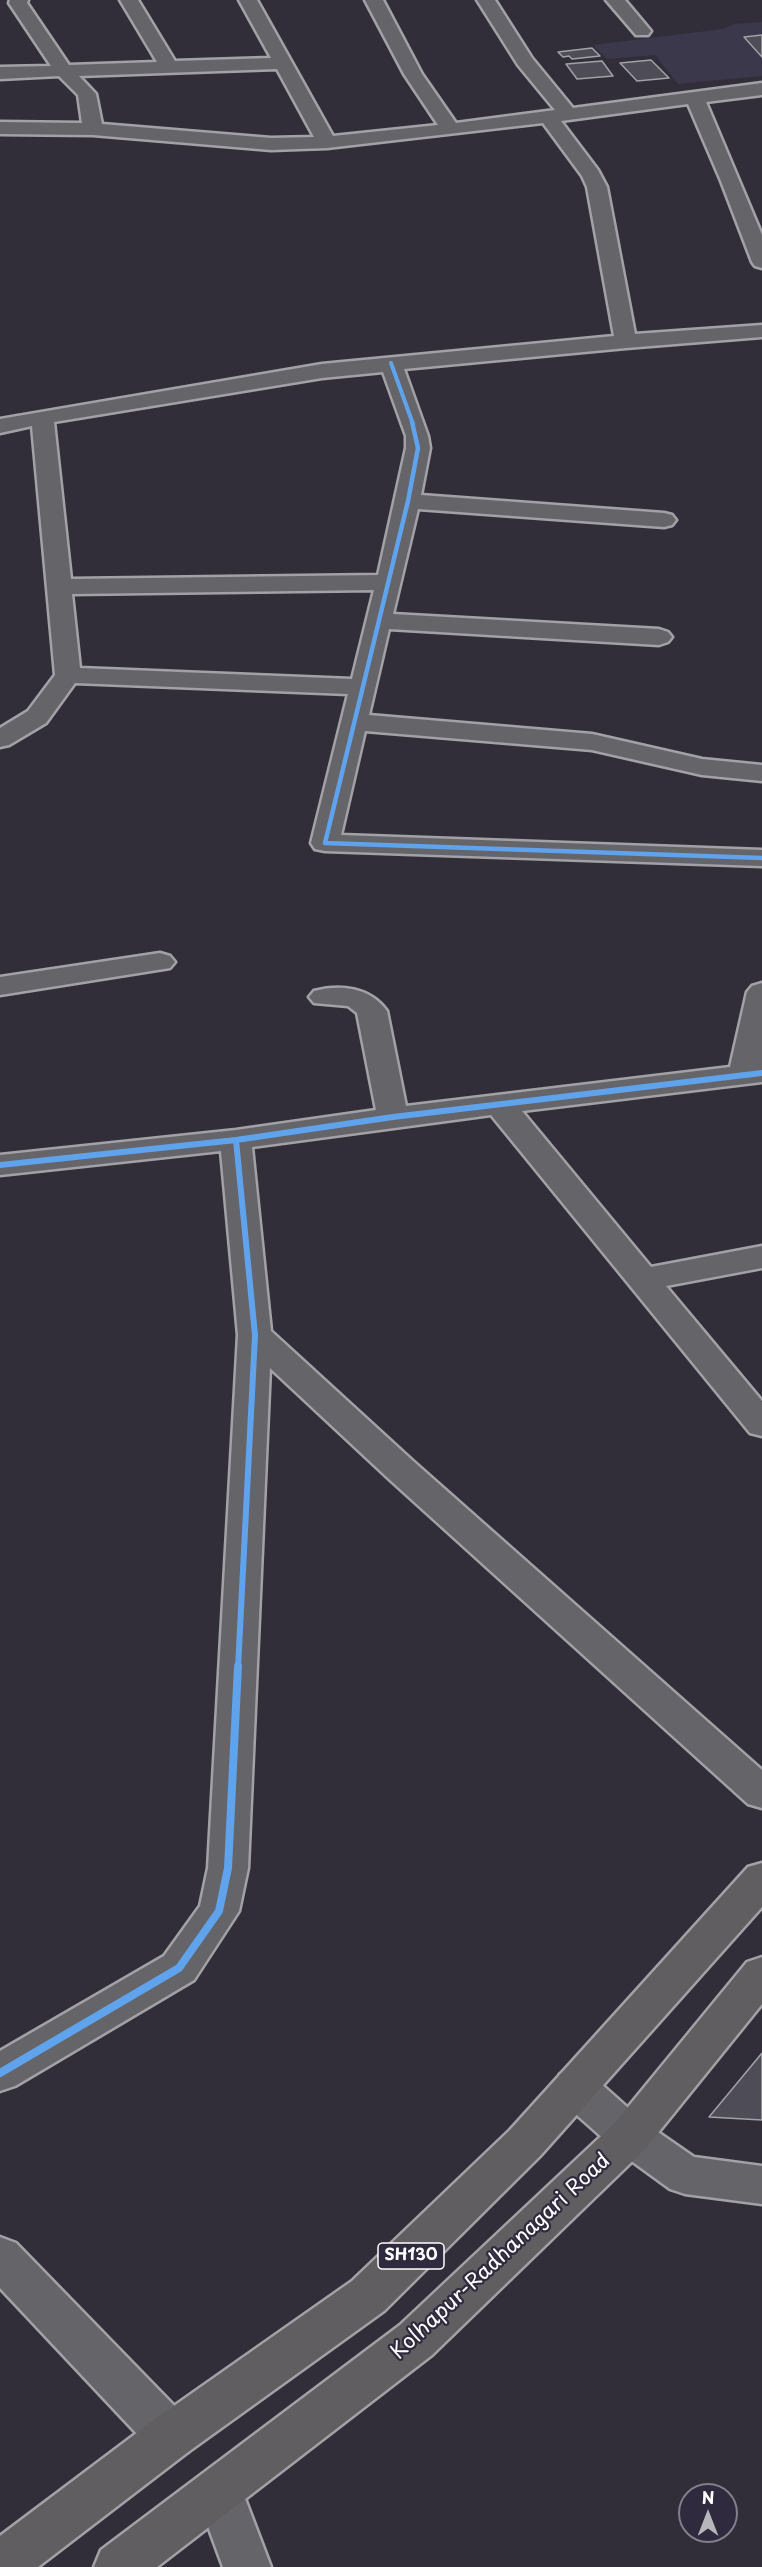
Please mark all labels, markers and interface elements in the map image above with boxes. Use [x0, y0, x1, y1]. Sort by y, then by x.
street label: Kolhapur-Radhanagari Road [386, 2149, 616, 2365]
road number: SH130 [378, 2243, 444, 2269]
north arrow [678, 2483, 738, 2543]
text: N [702, 2485, 714, 2509]

